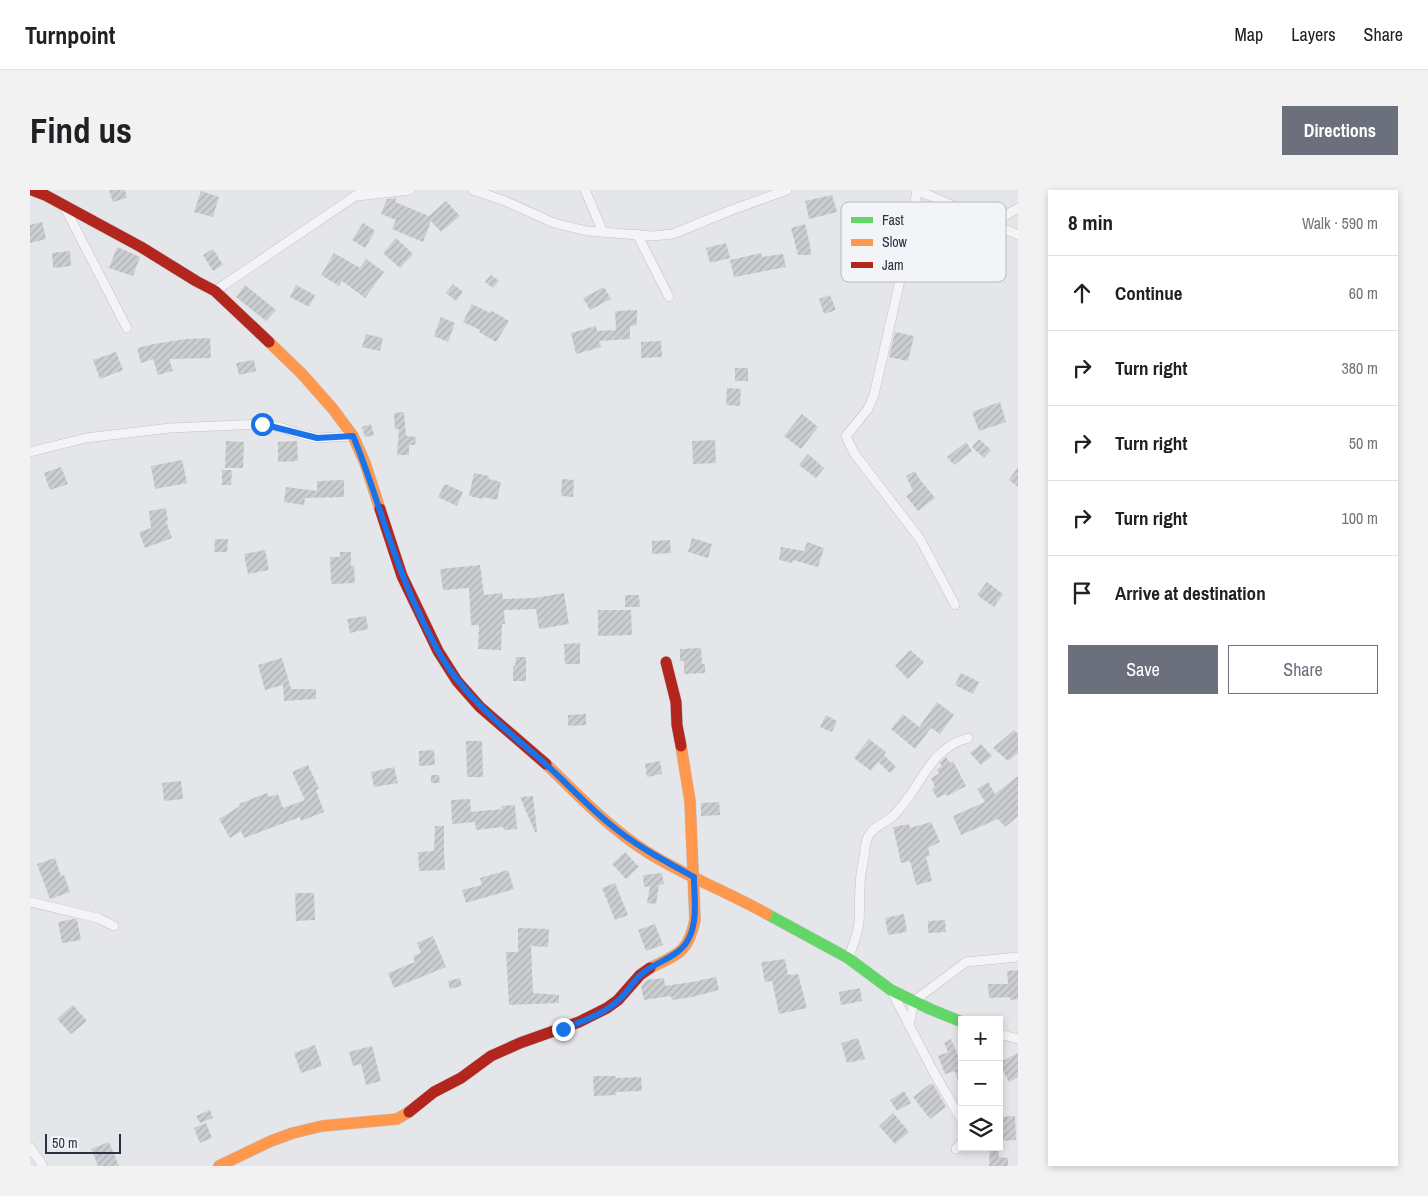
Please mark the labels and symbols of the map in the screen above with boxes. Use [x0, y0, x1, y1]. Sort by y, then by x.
legend [841, 202, 1006, 282]
text: Fast [882, 211, 904, 229]
text: Slow [882, 233, 908, 251]
text: Jam [882, 256, 904, 274]
route start [251, 413, 274, 436]
route end [552, 1018, 575, 1041]
scale bar [45, 1131, 121, 1154]

